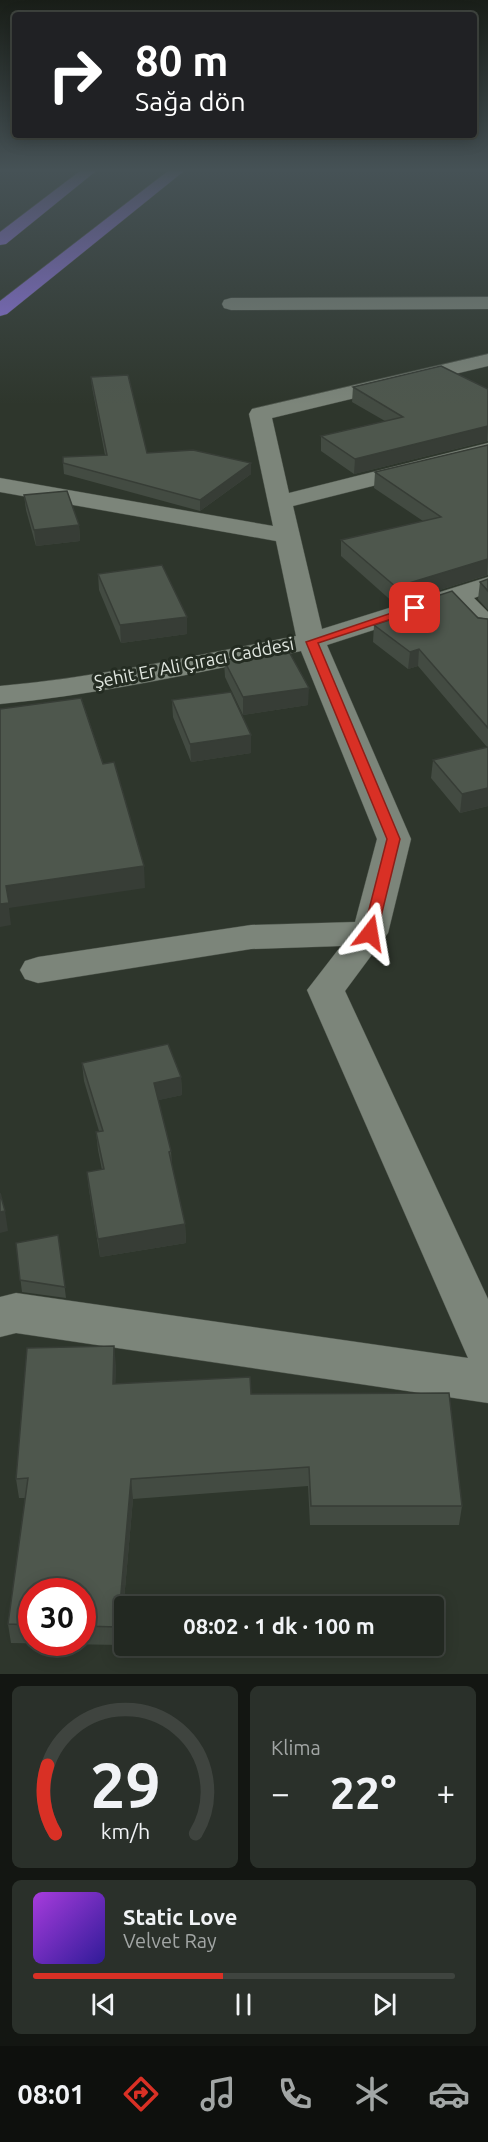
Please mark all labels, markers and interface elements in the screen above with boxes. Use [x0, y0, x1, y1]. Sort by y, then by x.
icon: right [36, 36, 114, 114]
text: 80 m [135, 37, 229, 84]
text: Sağa dön [135, 86, 246, 116]
pin [389, 582, 440, 633]
icon: arrive [398, 591, 431, 624]
street label: Şehit Er Ali Çıracı Caddesi [92, 633, 295, 691]
position arrow [338, 901, 402, 965]
speed limit sign: 30 [18, 1578, 96, 1656]
text: 08:02 · 1 dk · 100 m [183, 1613, 375, 1638]
text: Klima [271, 1736, 321, 1759]
text: 29 [90, 1750, 160, 1820]
text: 22° [330, 1767, 396, 1818]
text: − [271, 1774, 290, 1811]
text: + [436, 1774, 455, 1811]
text: km/h [100, 1819, 150, 1843]
text: Static Love [123, 1904, 238, 1929]
text: Velvet Ray [123, 1929, 217, 1952]
icon: previous [87, 1988, 120, 2021]
icon: pause [227, 1988, 260, 2021]
icon: next [368, 1988, 401, 2021]
icon: directions [120, 2073, 162, 2115]
icon: music [197, 2073, 239, 2115]
icon: phone [274, 2073, 316, 2115]
icon: climate [351, 2073, 393, 2115]
icon: car [428, 2073, 470, 2115]
text: 08:01 [18, 2079, 85, 2109]

